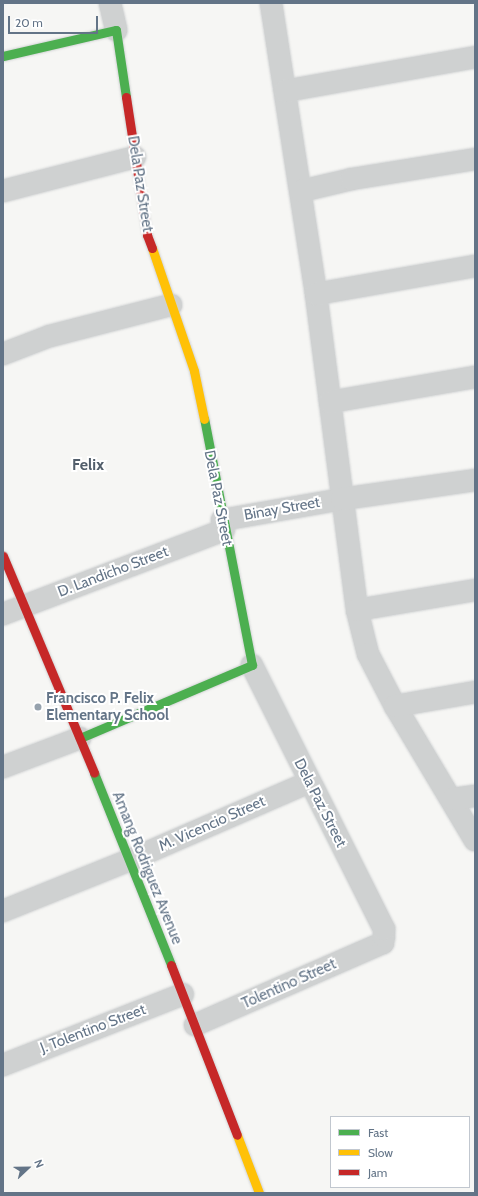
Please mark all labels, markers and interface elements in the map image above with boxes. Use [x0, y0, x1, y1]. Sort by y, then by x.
scale bar [10, 8, 100, 34]
text: 20 m [15, 15, 43, 30]
street label: Dela Paz Street [124, 135, 156, 233]
street label: Dela Paz Street [200, 449, 236, 547]
district label: Felix [72, 455, 104, 475]
street label: Binay Street [243, 493, 321, 525]
street label: D. Landicho Street [55, 543, 171, 601]
place label: Francisco P. Felix Elementary School [46, 689, 169, 724]
marker: Francisco P. Felix Elementary School [33, 702, 43, 712]
street label: Dela Paz Street [290, 756, 350, 850]
street label: Amang Rodriguez Avenue [108, 789, 186, 947]
street label: M. Vicencio Street [156, 792, 268, 856]
street label: Tolentino Street [239, 955, 339, 1013]
street label: J. Tolentino Street [38, 1001, 148, 1057]
legend [330, 1116, 470, 1188]
text: Fast [368, 1125, 388, 1140]
text: Slow [368, 1145, 393, 1160]
north arrow [8, 1148, 48, 1188]
text: N [31, 1157, 47, 1170]
text: Jam [368, 1165, 387, 1180]

